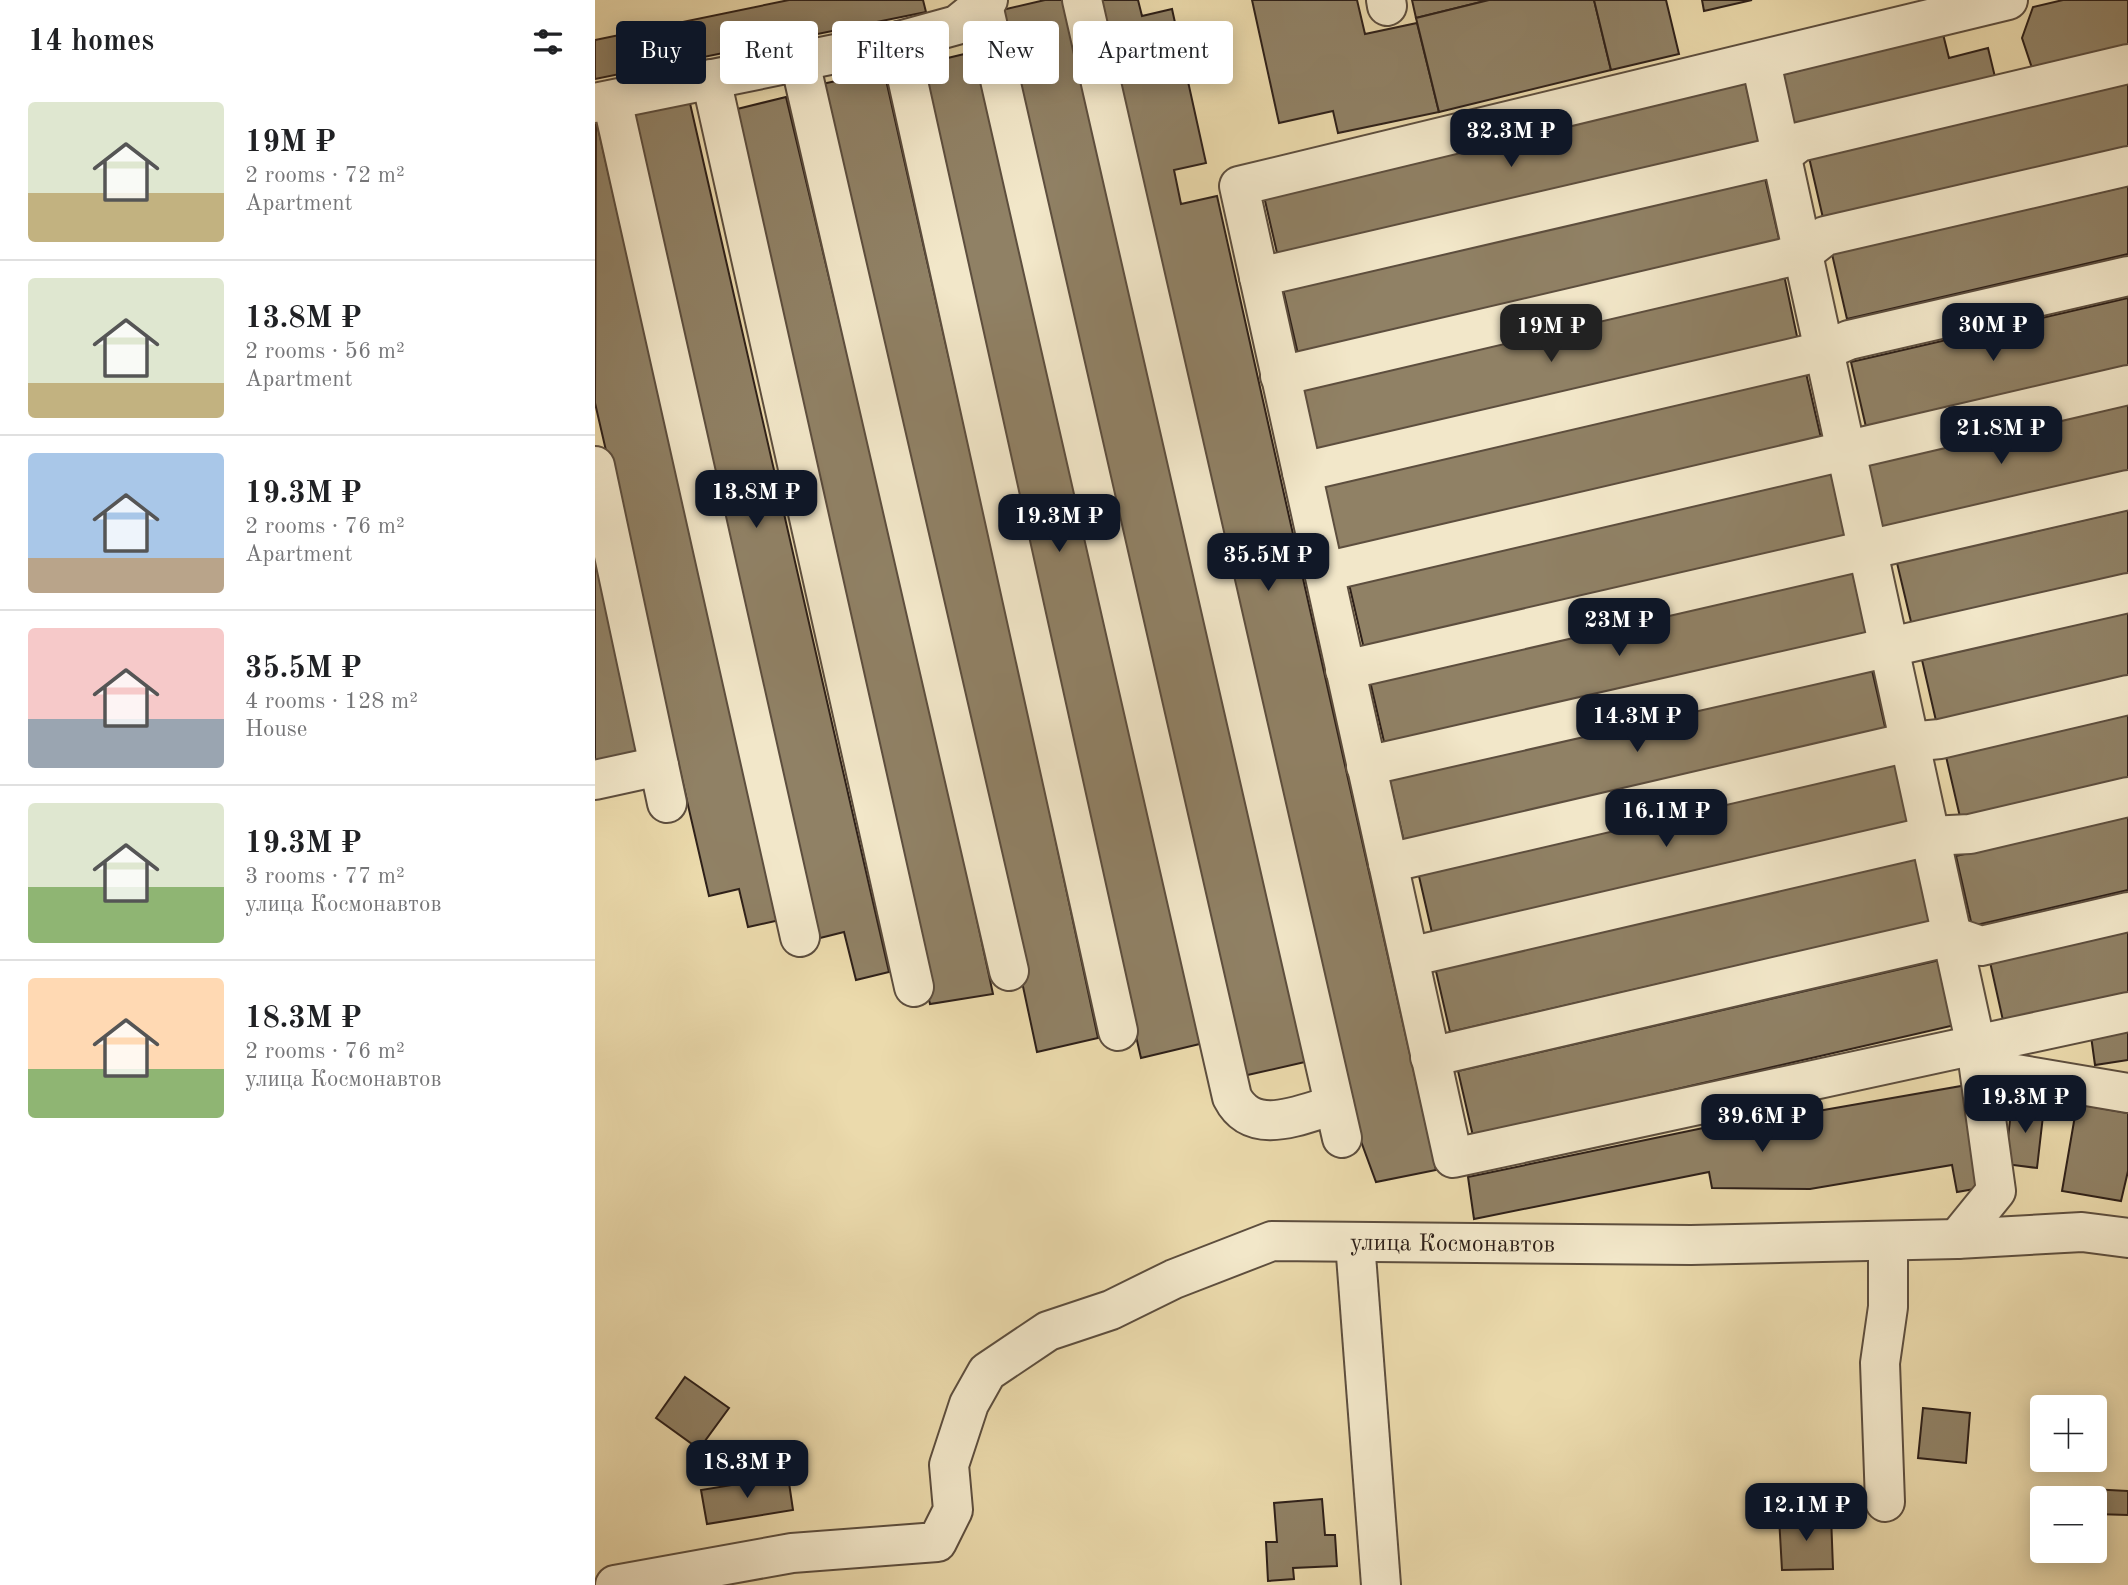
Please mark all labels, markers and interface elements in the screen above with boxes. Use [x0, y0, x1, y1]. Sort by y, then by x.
chip: Buy [616, 21, 706, 84]
chip: Rent [720, 21, 818, 84]
chip: Filters [832, 21, 949, 84]
chip: New [963, 21, 1059, 84]
chip: Apartment [1073, 21, 1233, 84]
icon: filters [529, 23, 567, 61]
text: 14 homes [28, 27, 154, 57]
pin: 32.3M ₽ [1446, 110, 1576, 169]
text: 32.3M ₽ [1466, 120, 1556, 143]
text: 19M ₽ [245, 128, 336, 158]
icon: home [84, 130, 168, 214]
text: 2 rooms · 72 m² [245, 164, 405, 187]
text: Apartment [245, 192, 353, 215]
text: 13.8M ₽ [245, 304, 362, 334]
pin: 19M ₽ [1502, 304, 1600, 364]
pin: 30M ₽ [1944, 304, 2042, 363]
icon: home [84, 306, 168, 390]
text: 30M ₽ [1958, 314, 2028, 337]
text: 19M ₽ [1516, 315, 1586, 338]
text: 2 rooms · 56 m² [245, 340, 405, 363]
text: Apartment [245, 368, 353, 391]
pin: 21.8M ₽ [1936, 406, 2066, 466]
text: 21.8M ₽ [1956, 417, 2046, 440]
pin: 13.8M ₽ [691, 470, 821, 530]
text: 19.3M ₽ [245, 479, 362, 509]
icon: home [84, 481, 168, 565]
text: 13.8M ₽ [711, 481, 801, 504]
pin: 19.3M ₽ [994, 494, 1124, 554]
text: 19.3M ₽ [1014, 505, 1104, 528]
text: 2 rooms · 76 m² [245, 515, 405, 538]
pin: 35.5M ₽ [1203, 534, 1333, 593]
text: Apartment [245, 543, 353, 566]
text: 35.5M ₽ [1223, 544, 1313, 567]
pin: 23M ₽ [1570, 598, 1668, 658]
text: 23M ₽ [1584, 609, 1654, 632]
text: 35.5M ₽ [245, 654, 362, 684]
icon: home [84, 656, 168, 740]
text: 4 rooms · 128 m² [245, 690, 418, 713]
pin: 14.3M ₽ [1572, 694, 1702, 754]
text: 14.3M ₽ [1592, 705, 1682, 728]
text: House [245, 718, 307, 741]
pin: 16.1M ₽ [1601, 790, 1731, 849]
text: 16.1M ₽ [1621, 800, 1711, 823]
text: 19.3M ₽ [245, 829, 362, 859]
icon: home [84, 831, 168, 915]
text: 3 rooms · 77 m² [245, 865, 405, 888]
text: улица Космонавтов [245, 893, 441, 916]
text: 18.3M ₽ [245, 1004, 362, 1034]
icon: home [84, 1006, 168, 1090]
text: 2 rooms · 76 m² [245, 1040, 405, 1063]
text: улица Космонавтов [245, 1068, 441, 1091]
pin: 19.3M ₽ [1960, 1076, 2090, 1135]
text: 19.3M ₽ [1980, 1086, 2070, 1109]
pin: 39.6M ₽ [1697, 1094, 1827, 1154]
text: 39.6M ₽ [1717, 1105, 1807, 1128]
street label: улица Космонавтов [1350, 1232, 1555, 1258]
map controls [2030, 1395, 2107, 1563]
button: + [2030, 1395, 2107, 1472]
pin: 18.3M ₽ [682, 1440, 812, 1500]
text: 18.3M ₽ [702, 1451, 792, 1474]
pin: 12.1M ₽ [1741, 1484, 1871, 1543]
button: − [2030, 1486, 2107, 1563]
text: 12.1M ₽ [1761, 1494, 1851, 1517]

